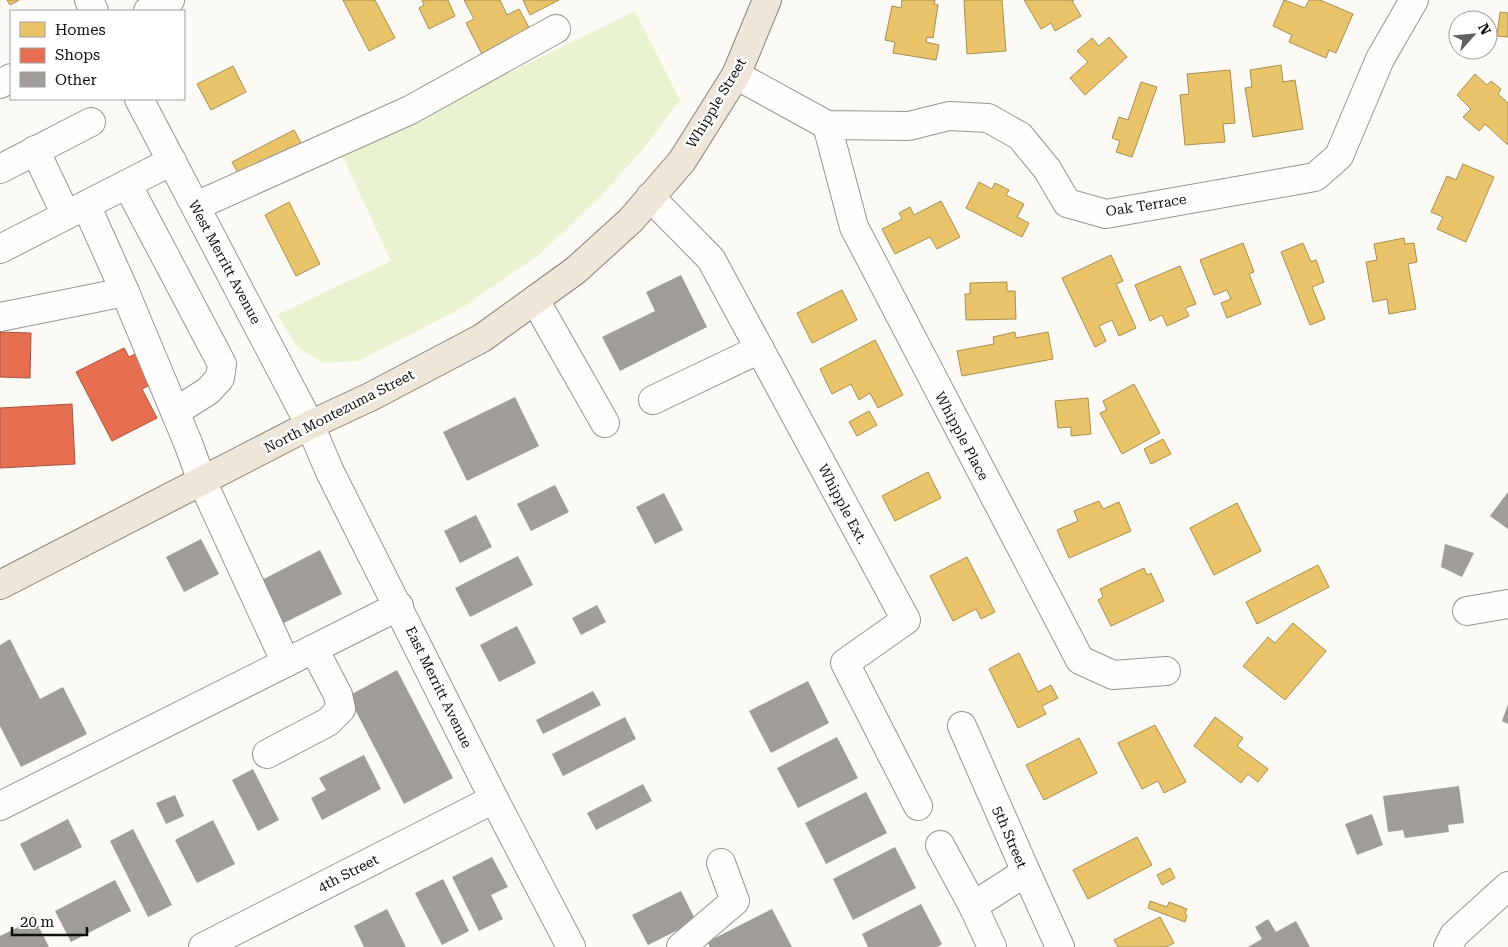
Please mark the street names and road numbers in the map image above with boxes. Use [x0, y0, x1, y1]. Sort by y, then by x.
street label: Whipple Street [683, 55, 749, 151]
street label: Oak Terrace [1104, 191, 1188, 219]
street label: West Merritt Avenue [186, 197, 265, 327]
street label: North Montezuma Street [261, 366, 417, 456]
street label: Whipple Place [932, 389, 992, 483]
street label: Whipple Ext. [815, 461, 871, 547]
street label: East Merritt Avenue [403, 624, 476, 751]
street label: 5th Street [990, 804, 1030, 870]
street label: 4th Street [315, 851, 381, 895]

